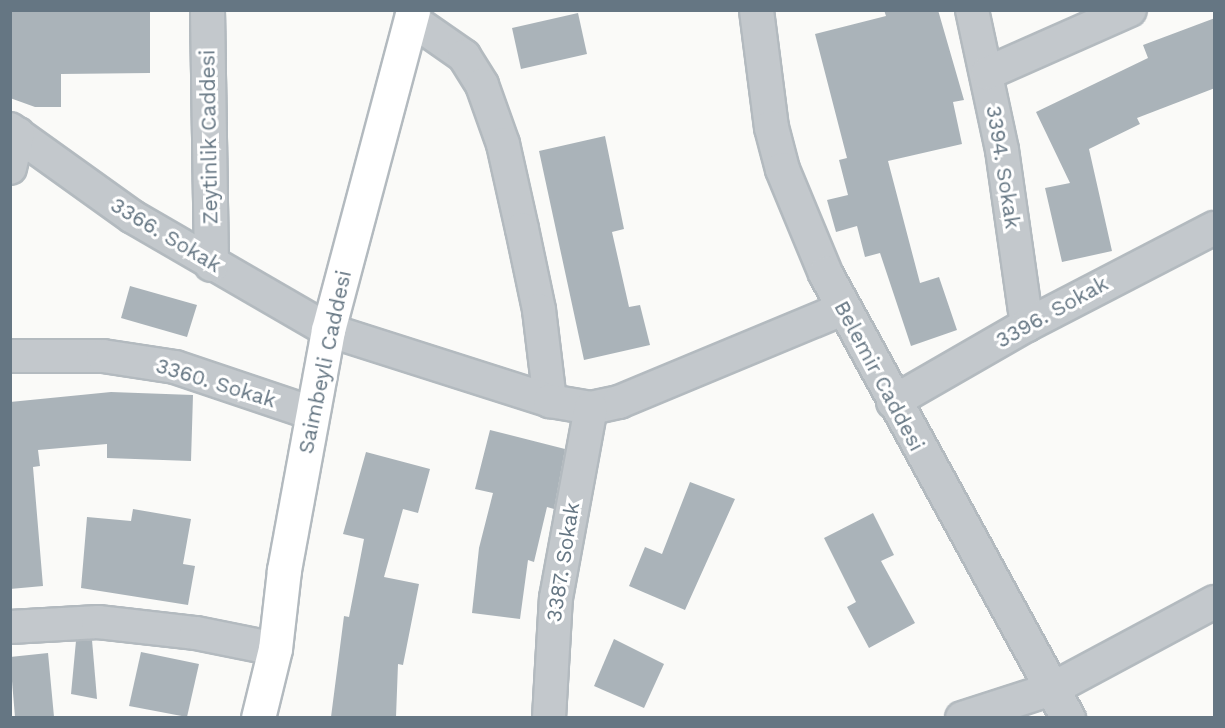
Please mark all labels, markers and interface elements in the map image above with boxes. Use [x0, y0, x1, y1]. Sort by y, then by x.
street label: Zeytinlik Caddesi [195, 49, 223, 225]
street label: 3394. Sokak [981, 104, 1025, 230]
street label: 3366. Sokak [106, 192, 226, 278]
street label: Saimbeyli Caddesi [293, 268, 357, 456]
street label: 3396. Sokak [991, 271, 1113, 353]
street label: Belemir Caddesi [829, 296, 929, 456]
street label: 3360. Sokak [153, 353, 279, 413]
street label: 3387. Sokak [541, 500, 585, 624]

